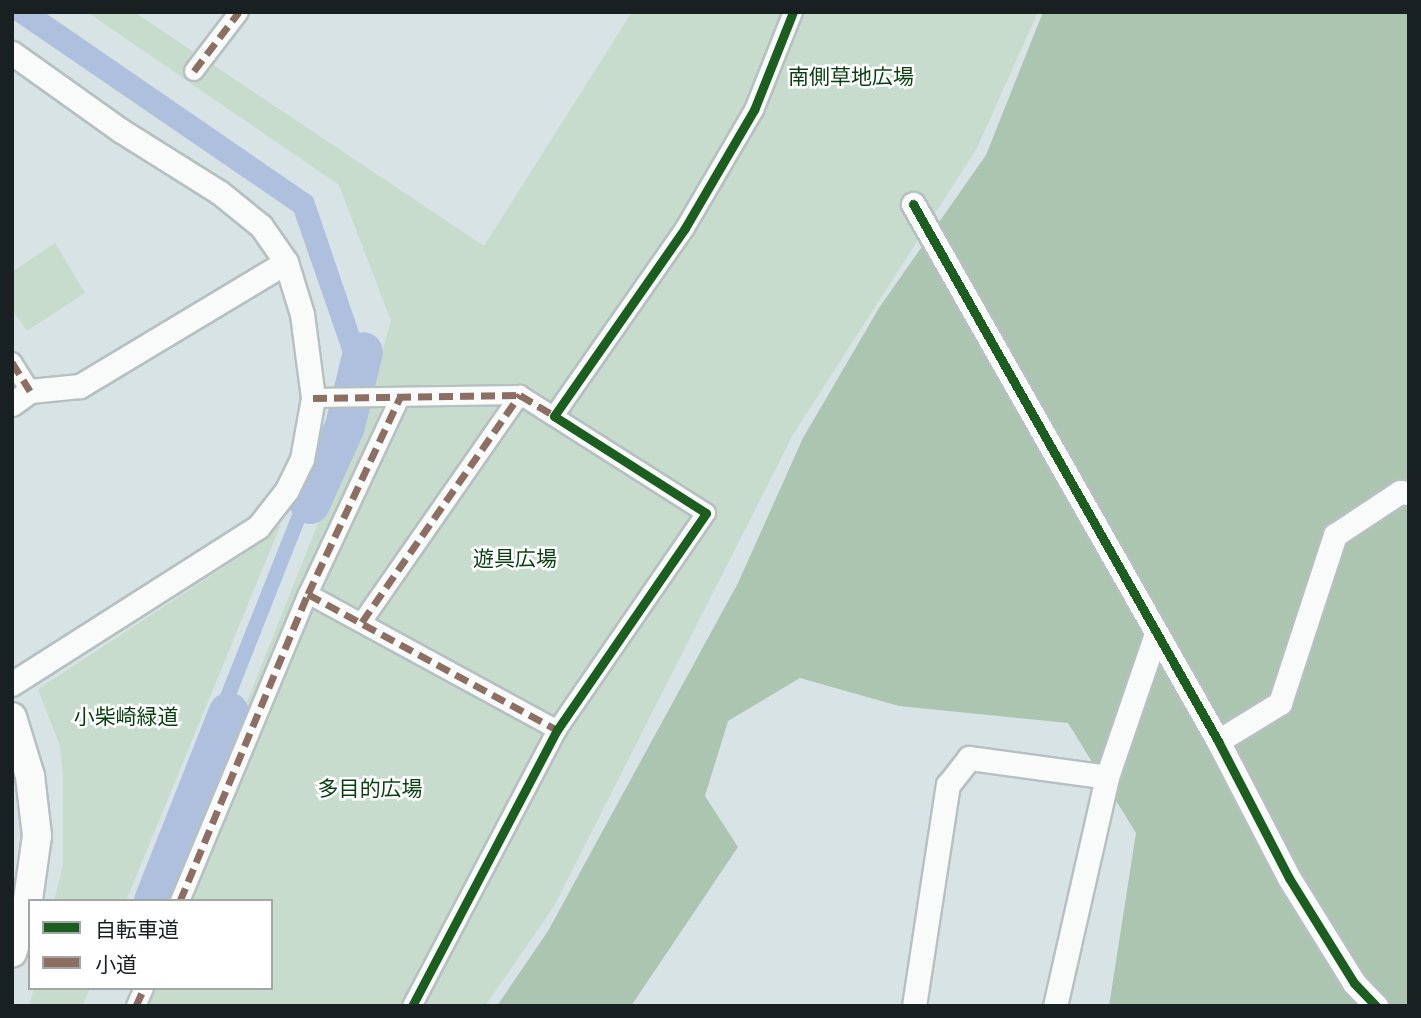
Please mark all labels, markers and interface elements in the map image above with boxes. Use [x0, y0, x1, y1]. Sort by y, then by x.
park label: 南側草地広場 [788, 64, 914, 90]
park label: 遊具広場 [473, 546, 557, 572]
park label: 小柴崎緑道 [74, 704, 178, 730]
park label: 多目的広場 [318, 776, 422, 802]
legend [28, 899, 273, 990]
text: 自転車道 [95, 917, 179, 943]
text: 小道 [95, 952, 137, 978]

